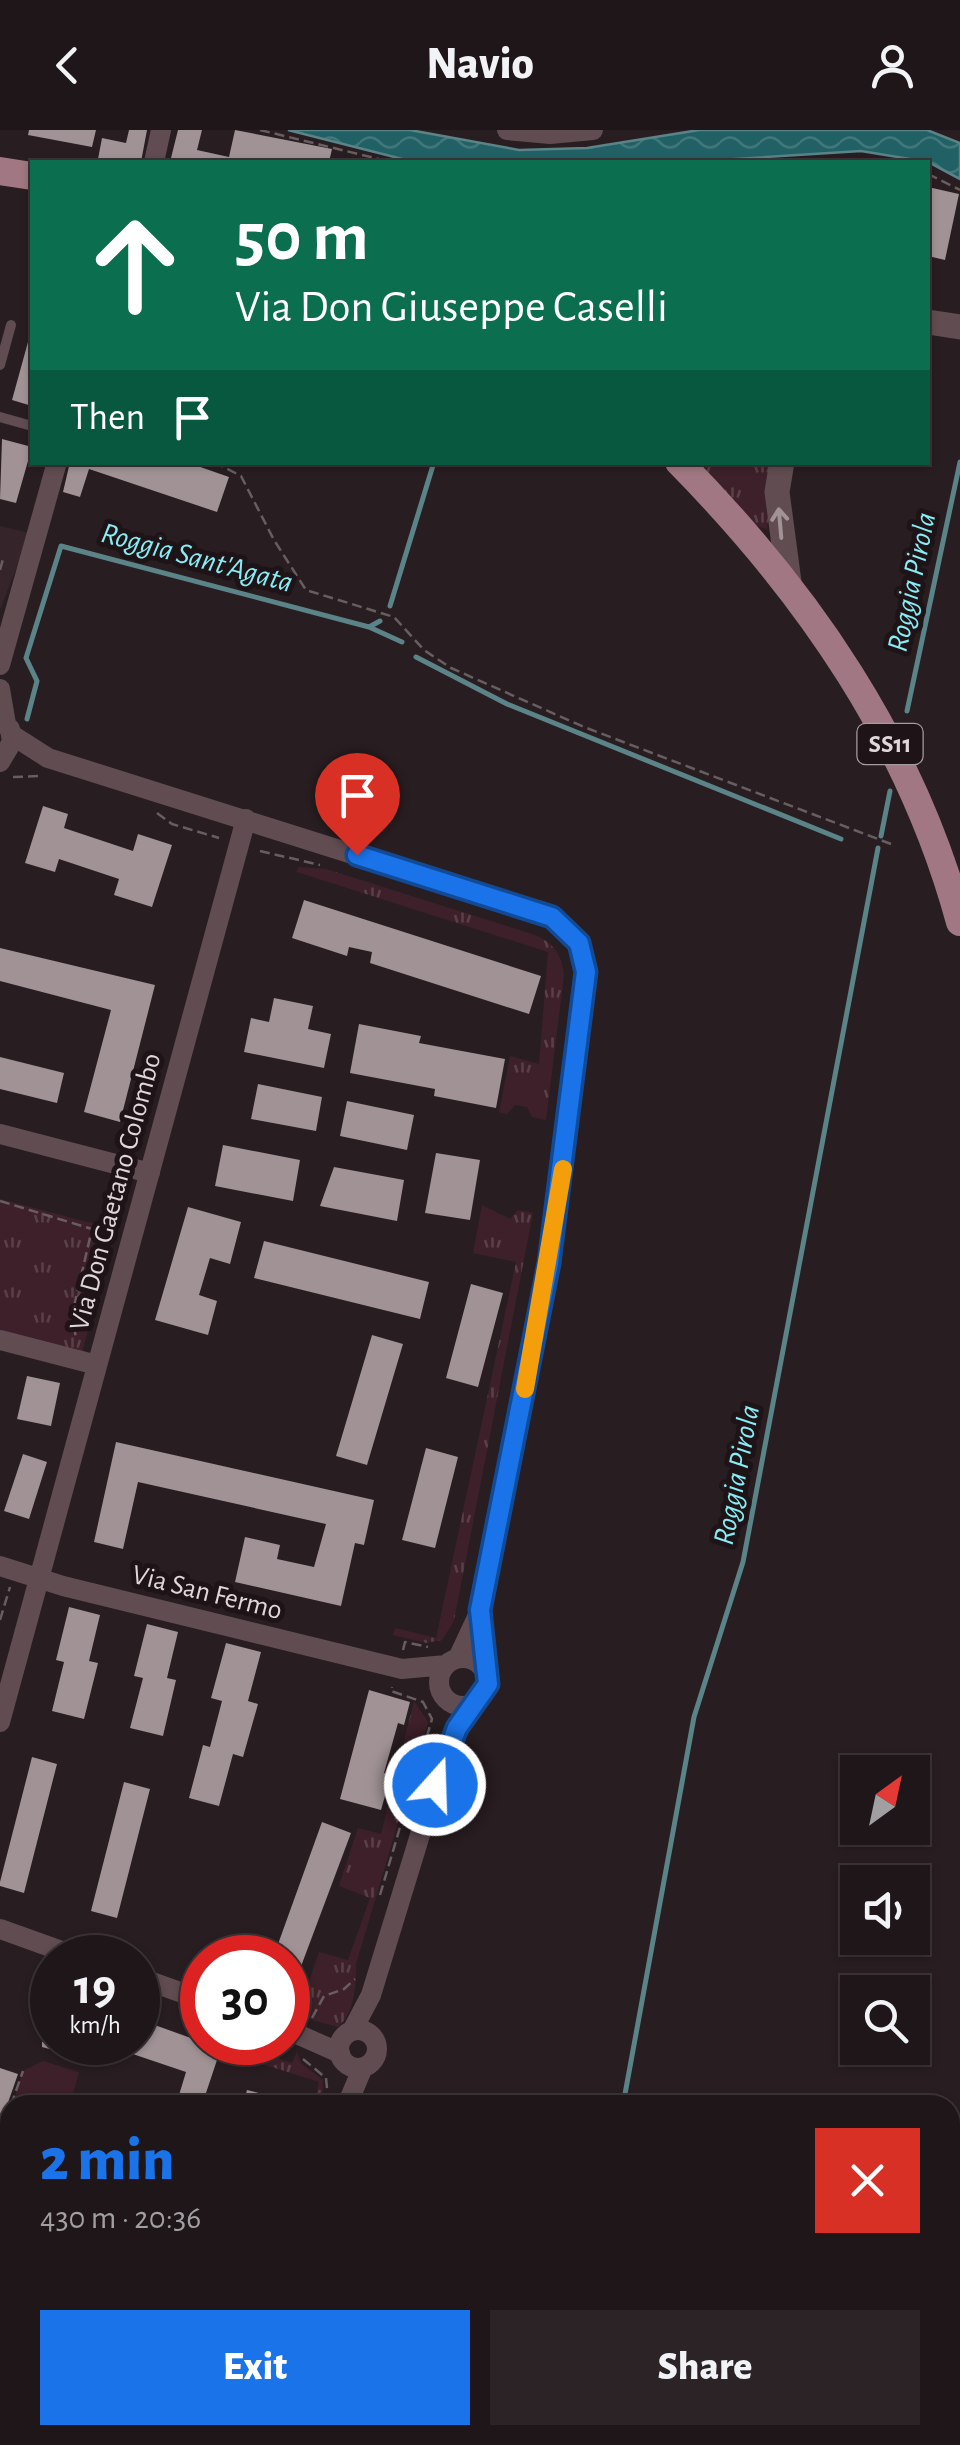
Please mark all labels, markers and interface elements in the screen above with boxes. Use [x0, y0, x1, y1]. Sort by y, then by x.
icon: back [40, 38, 95, 93]
icon: person [865, 38, 920, 93]
text: Navio [426, 42, 534, 87]
icon: ahead [70, 200, 200, 330]
text: 50 m [235, 203, 369, 273]
text: Via Don Giuseppe Caselli [235, 285, 668, 330]
icon: arrive [165, 390, 220, 445]
text: Then [70, 399, 145, 437]
one-way arrow [770, 507, 789, 539]
water label: Roggia Pirola [883, 510, 941, 654]
water label: Roggia Sant'Agata [98, 518, 296, 598]
road number: SS11 [858, 724, 922, 764]
pin [315, 753, 400, 856]
icon: arrive [330, 768, 385, 823]
street label: Via Don Gaetano Colombo [65, 1050, 167, 1334]
water label: Roggia Pirola [709, 1403, 765, 1547]
street label: Via San Fermo [129, 1561, 285, 1625]
position arrow [383, 1733, 487, 1837]
north arrow [840, 1755, 930, 1845]
map controls [840, 1755, 930, 2065]
button: sound [840, 1865, 930, 1955]
speed limit sign: 30 [180, 1935, 310, 2065]
text: 19 [74, 1963, 116, 2013]
button: search [840, 1975, 930, 2065]
text: km/h [69, 2013, 121, 2038]
button: close [815, 2128, 920, 2233]
text: 2 min [40, 2131, 174, 2191]
text: 430 m · 20:36 [40, 2202, 201, 2234]
button: Exit [40, 2310, 470, 2425]
button: Share [490, 2310, 920, 2425]

